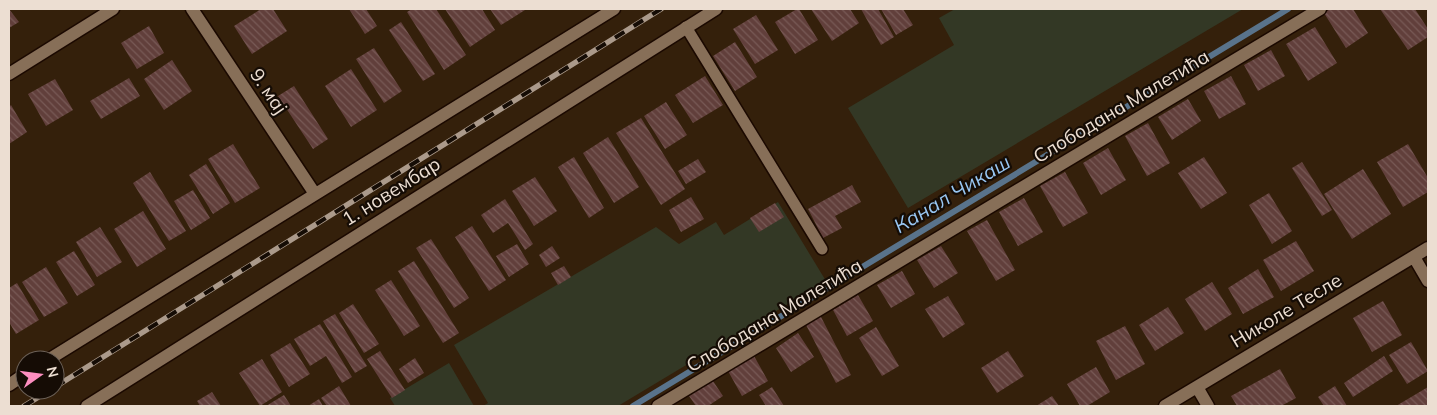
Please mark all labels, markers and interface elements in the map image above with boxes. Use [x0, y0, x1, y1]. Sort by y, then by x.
street label: Слободана Малетића [1029, 44, 1213, 168]
street label: 9. мај [245, 64, 293, 118]
water label: Канал Чикаш [889, 149, 1015, 238]
street label: 1. новембар [337, 151, 445, 231]
street label: Слободана Малетића [682, 253, 866, 377]
street label: Николе Тесле [1226, 267, 1346, 353]
north arrow [15, 350, 65, 400]
text: N [43, 365, 63, 379]

